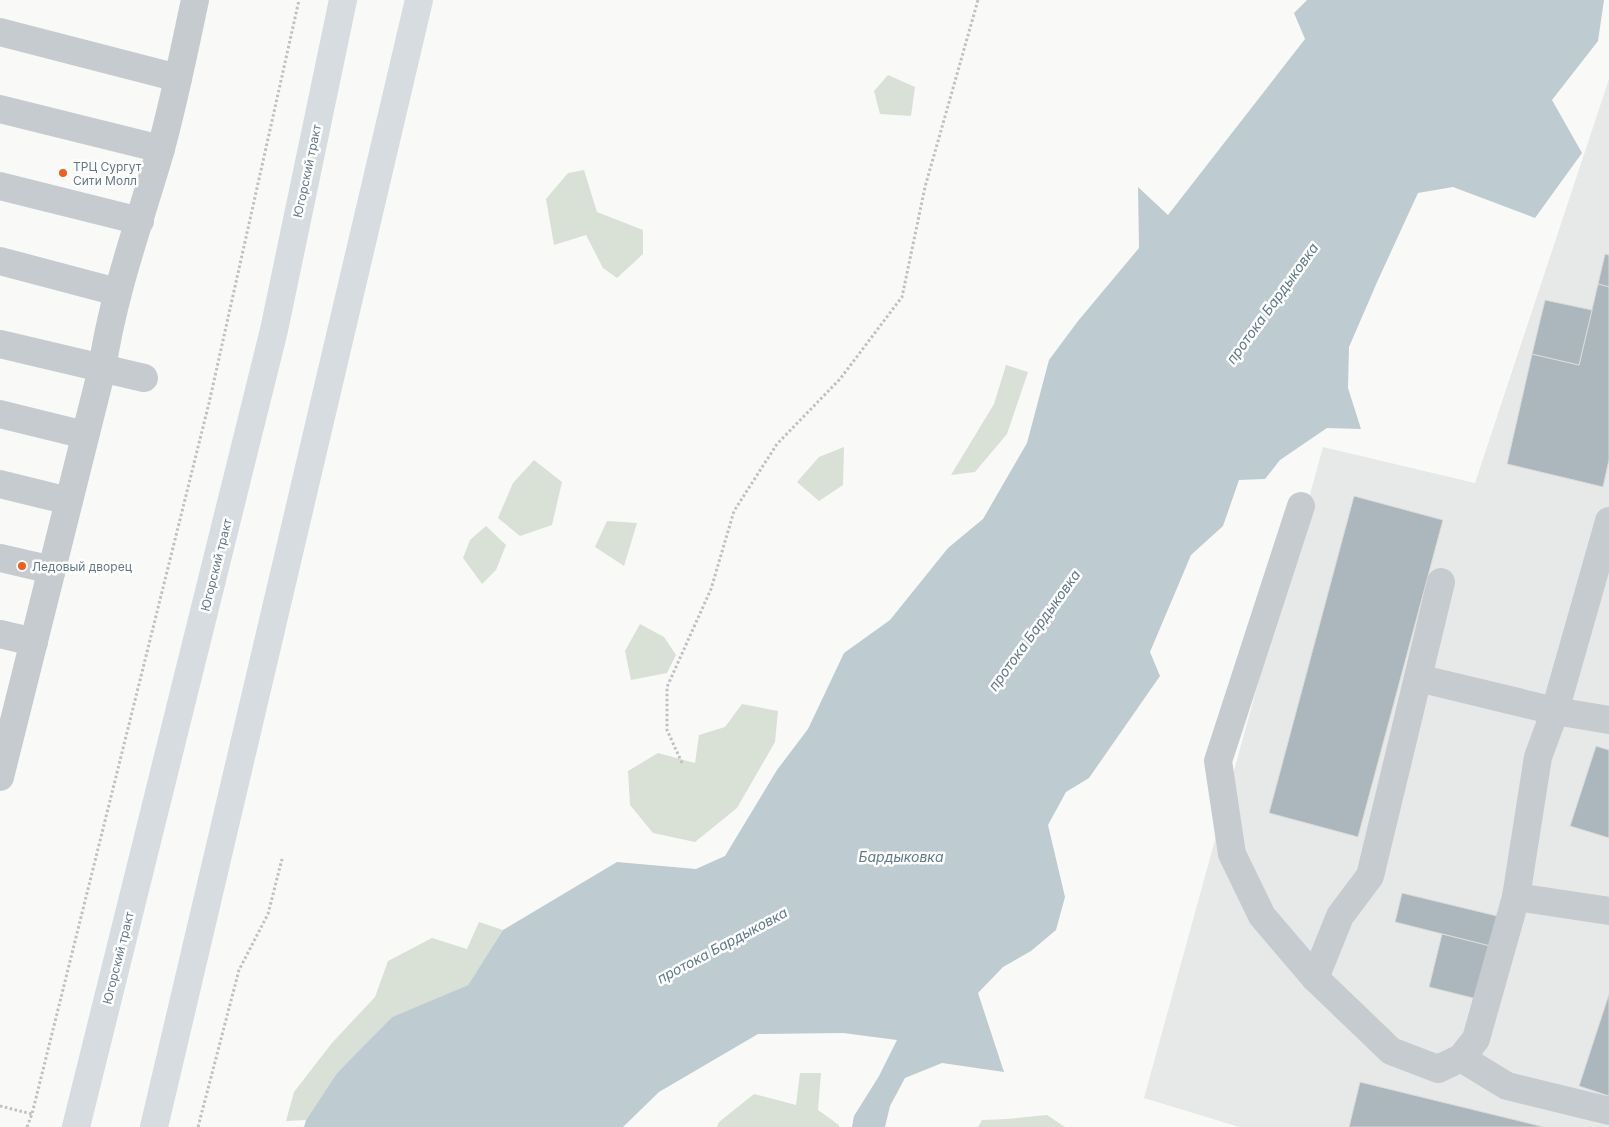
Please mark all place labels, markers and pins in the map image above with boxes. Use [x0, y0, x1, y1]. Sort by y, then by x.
place label: ТРЦ Сургут Сити Молл [73, 159, 142, 188]
marker: ТРЦ Сургут Сити Молл [57, 167, 69, 179]
place label: Ледовый дворец [32, 559, 132, 574]
marker: Ледовый дворец [16, 560, 28, 572]

